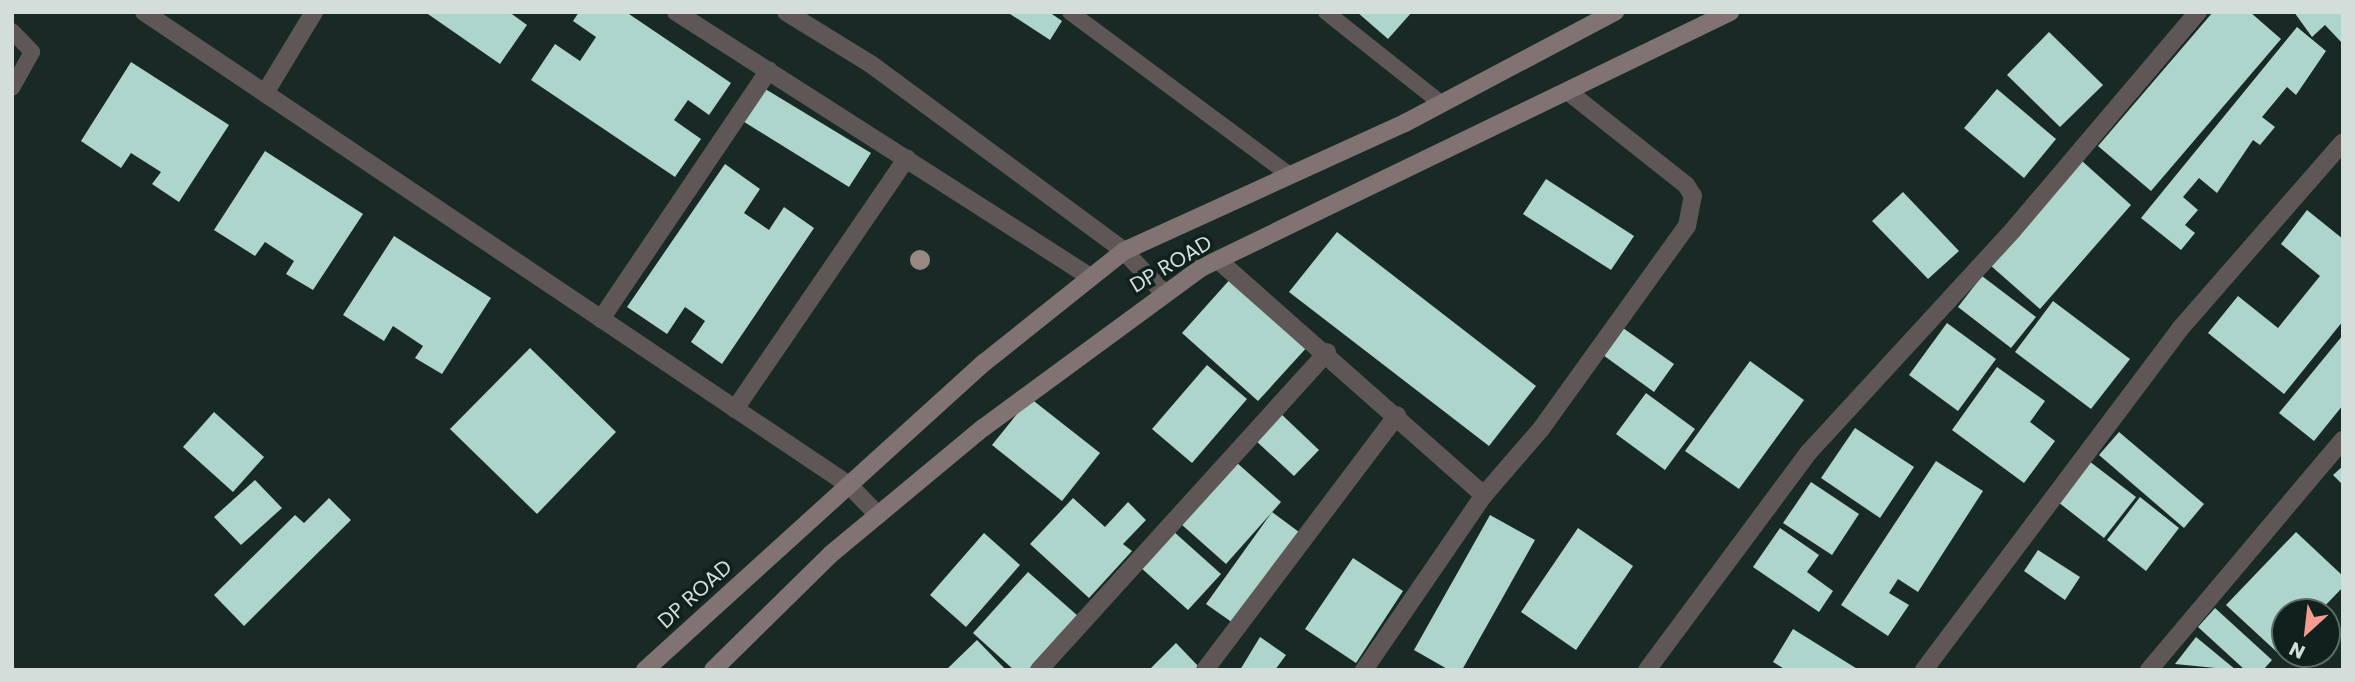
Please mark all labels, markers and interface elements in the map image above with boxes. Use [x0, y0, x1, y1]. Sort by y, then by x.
street label: DP ROAD [1126, 230, 1216, 298]
street label: DP ROAD [653, 554, 737, 634]
north arrow [2271, 598, 2341, 668]
text: N [2285, 635, 2310, 666]

